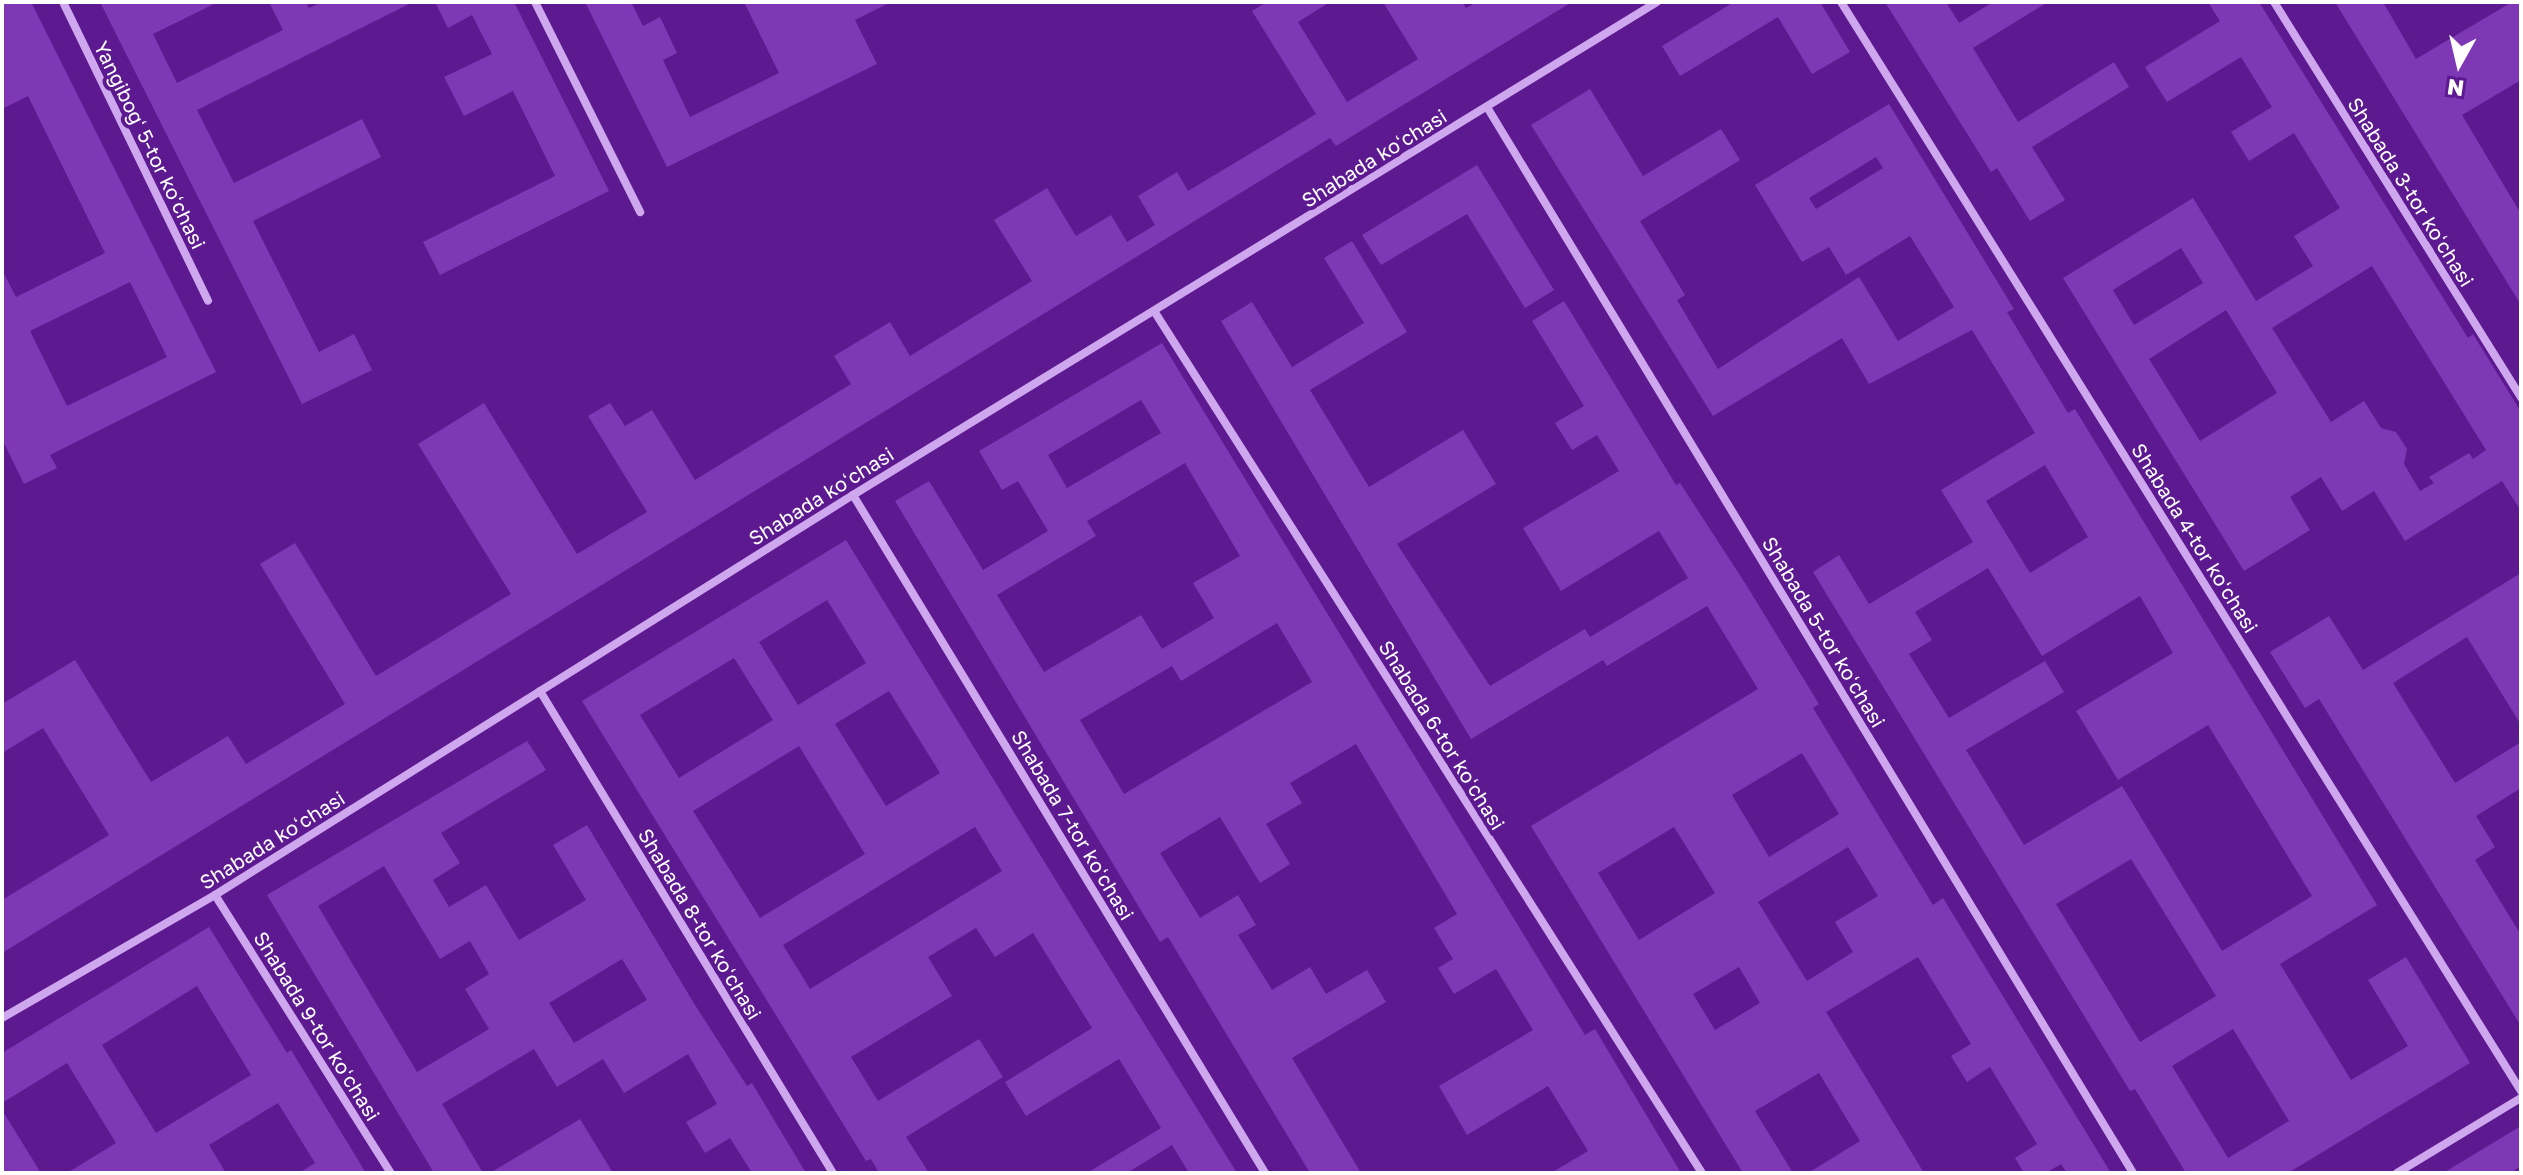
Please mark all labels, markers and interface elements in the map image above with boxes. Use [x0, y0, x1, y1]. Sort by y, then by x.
north arrow [2419, 24, 2499, 104]
street label: Yangibogʻ 5-tor koʻchasi [89, 37, 211, 253]
text: N [2445, 74, 2466, 103]
street label: Shabada 3-tor koʻchasi [2343, 93, 2479, 291]
street label: Shabada koʻchasi [1297, 104, 1451, 212]
street label: Shabada 4-tor koʻchasi [2127, 439, 2263, 637]
street label: Shabada koʻchasi [744, 442, 898, 550]
street label: Shabada 5-tor koʻchasi [1757, 532, 1891, 732]
street label: Shabada 6-tor koʻchasi [1374, 636, 1510, 834]
street label: Shabada 7-tor koʻchasi [1007, 726, 1139, 924]
street label: Shabada koʻchasi [195, 786, 349, 894]
street label: Shabada 8-tor koʻchasi [633, 824, 767, 1024]
street label: Shabada 9-tor koʻchasi [249, 927, 385, 1125]

